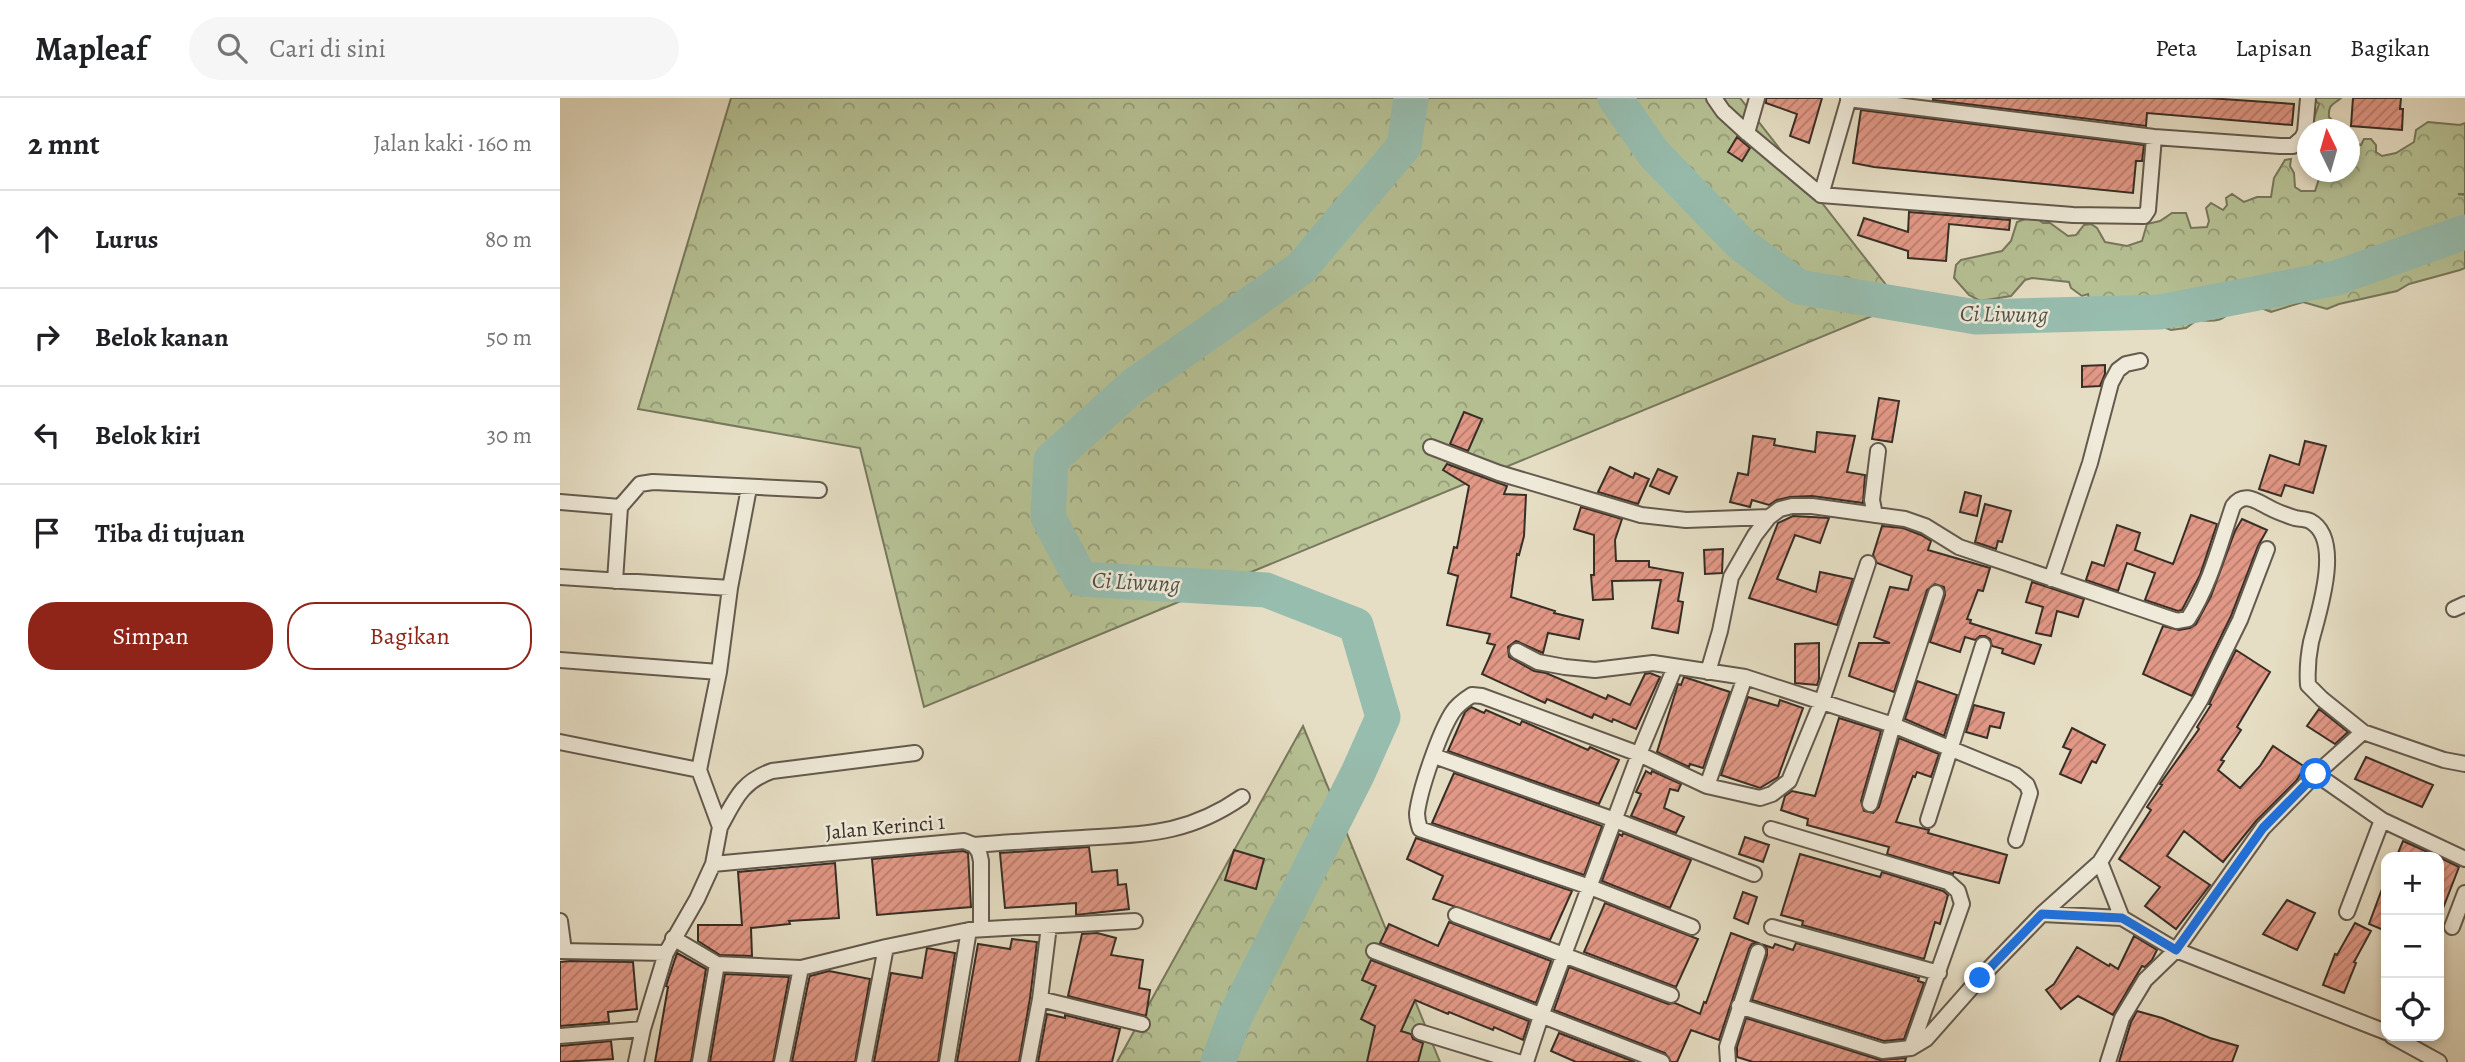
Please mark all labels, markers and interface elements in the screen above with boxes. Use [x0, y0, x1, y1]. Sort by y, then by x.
search box [189, 17, 679, 80]
text: Mapleaf [35, 26, 147, 71]
icon: search [213, 29, 251, 67]
text: Cari di sini [269, 31, 386, 66]
text: Peta [2155, 32, 2197, 64]
text: Lapisan [2235, 32, 2312, 64]
text: Bagikan [2350, 32, 2430, 64]
north arrow [2297, 119, 2360, 182]
text: 2 mnt [28, 124, 100, 164]
text: Jalan kaki · 160 m [373, 128, 532, 159]
icon: ahead [28, 220, 66, 258]
text: Lurus [95, 222, 158, 257]
text: 80 m [485, 224, 532, 255]
water label: Ci Liwung [1960, 298, 2048, 330]
icon: right [28, 318, 66, 356]
text: Belok kanan [95, 320, 229, 355]
text: 50 m [486, 322, 532, 353]
icon: left [28, 416, 66, 454]
text: Belok kiri [95, 418, 201, 453]
text: 30 m [486, 420, 532, 451]
icon: arrive [28, 514, 66, 552]
text: Tiba di tujuan [95, 516, 245, 551]
water label: Ci Liwung [1091, 564, 1181, 600]
button: Simpan [28, 602, 273, 670]
button: Bagikan [287, 602, 532, 670]
route start [2300, 758, 2331, 789]
street label: Jalan Kerinci 1 [824, 808, 946, 846]
map controls [2381, 852, 2444, 1041]
button: + [2381, 852, 2444, 915]
button: − [2381, 915, 2444, 978]
route end [1964, 962, 1995, 993]
button: locate [2381, 978, 2444, 1041]

